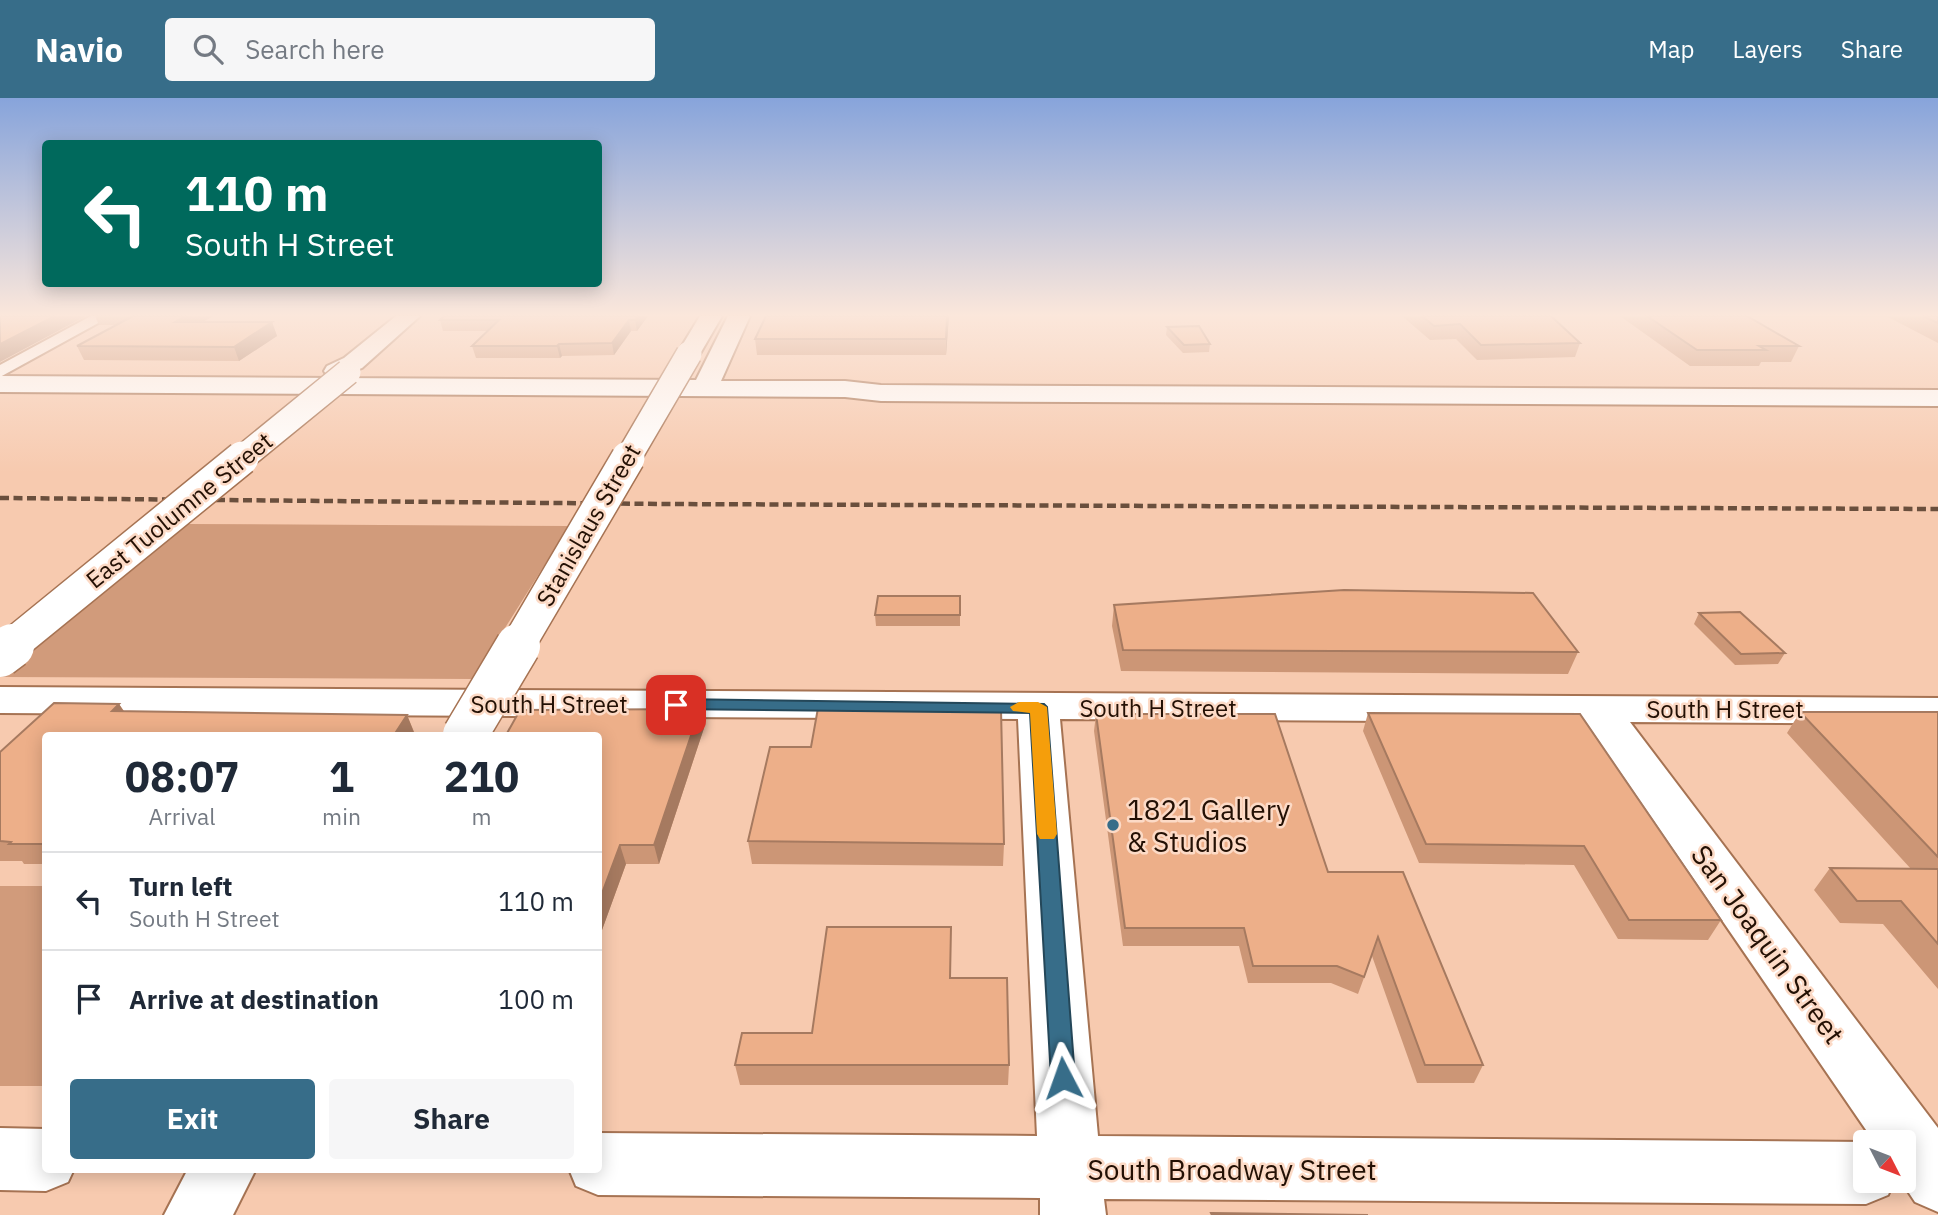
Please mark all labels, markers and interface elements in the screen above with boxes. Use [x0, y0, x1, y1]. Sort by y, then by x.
search box [165, 18, 655, 81]
text: Navio [35, 28, 123, 71]
icon: search [189, 30, 227, 68]
text: Search here [245, 32, 385, 66]
text: Map [1648, 33, 1695, 65]
text: Layers [1733, 33, 1803, 65]
text: Share [1841, 33, 1903, 65]
text: 110 m [185, 161, 329, 224]
icon: left [70, 168, 161, 259]
text: South H Street [185, 223, 395, 265]
street label: East Tuolumne Street [79, 425, 279, 595]
street label: Stanislaus Street [528, 438, 648, 612]
pin [646, 675, 706, 735]
icon: arrive [657, 686, 695, 724]
street label: South H Street [470, 688, 628, 720]
street label: South H Street [1079, 692, 1237, 724]
street label: South H Street [1646, 693, 1804, 725]
text: 08:07 [125, 749, 239, 804]
text: 1 [329, 749, 354, 804]
text: 210 [444, 749, 519, 804]
place label: 1821 Gallery & Studios [1127, 791, 1290, 860]
text: Arrival [149, 801, 216, 831]
text: min [322, 801, 361, 831]
text: m [471, 801, 492, 831]
marker: 1821 Gallery & Studios [1105, 817, 1121, 833]
street label: San Joaquin Street [1683, 837, 1853, 1051]
text: Turn left [129, 869, 232, 903]
icon: left [70, 882, 108, 920]
text: 110 m [498, 884, 574, 918]
text: South H Street [129, 903, 280, 933]
icon: arrive [70, 980, 108, 1018]
text: Arrive at destination [129, 982, 379, 1016]
text: 100 m [498, 982, 574, 1016]
position arrow [1026, 1041, 1100, 1115]
button: Exit [70, 1079, 315, 1159]
button: Share [329, 1079, 574, 1159]
north arrow [1853, 1130, 1916, 1194]
map controls [1853, 1130, 1916, 1193]
street label: South Broadway Street [1088, 1151, 1376, 1188]

